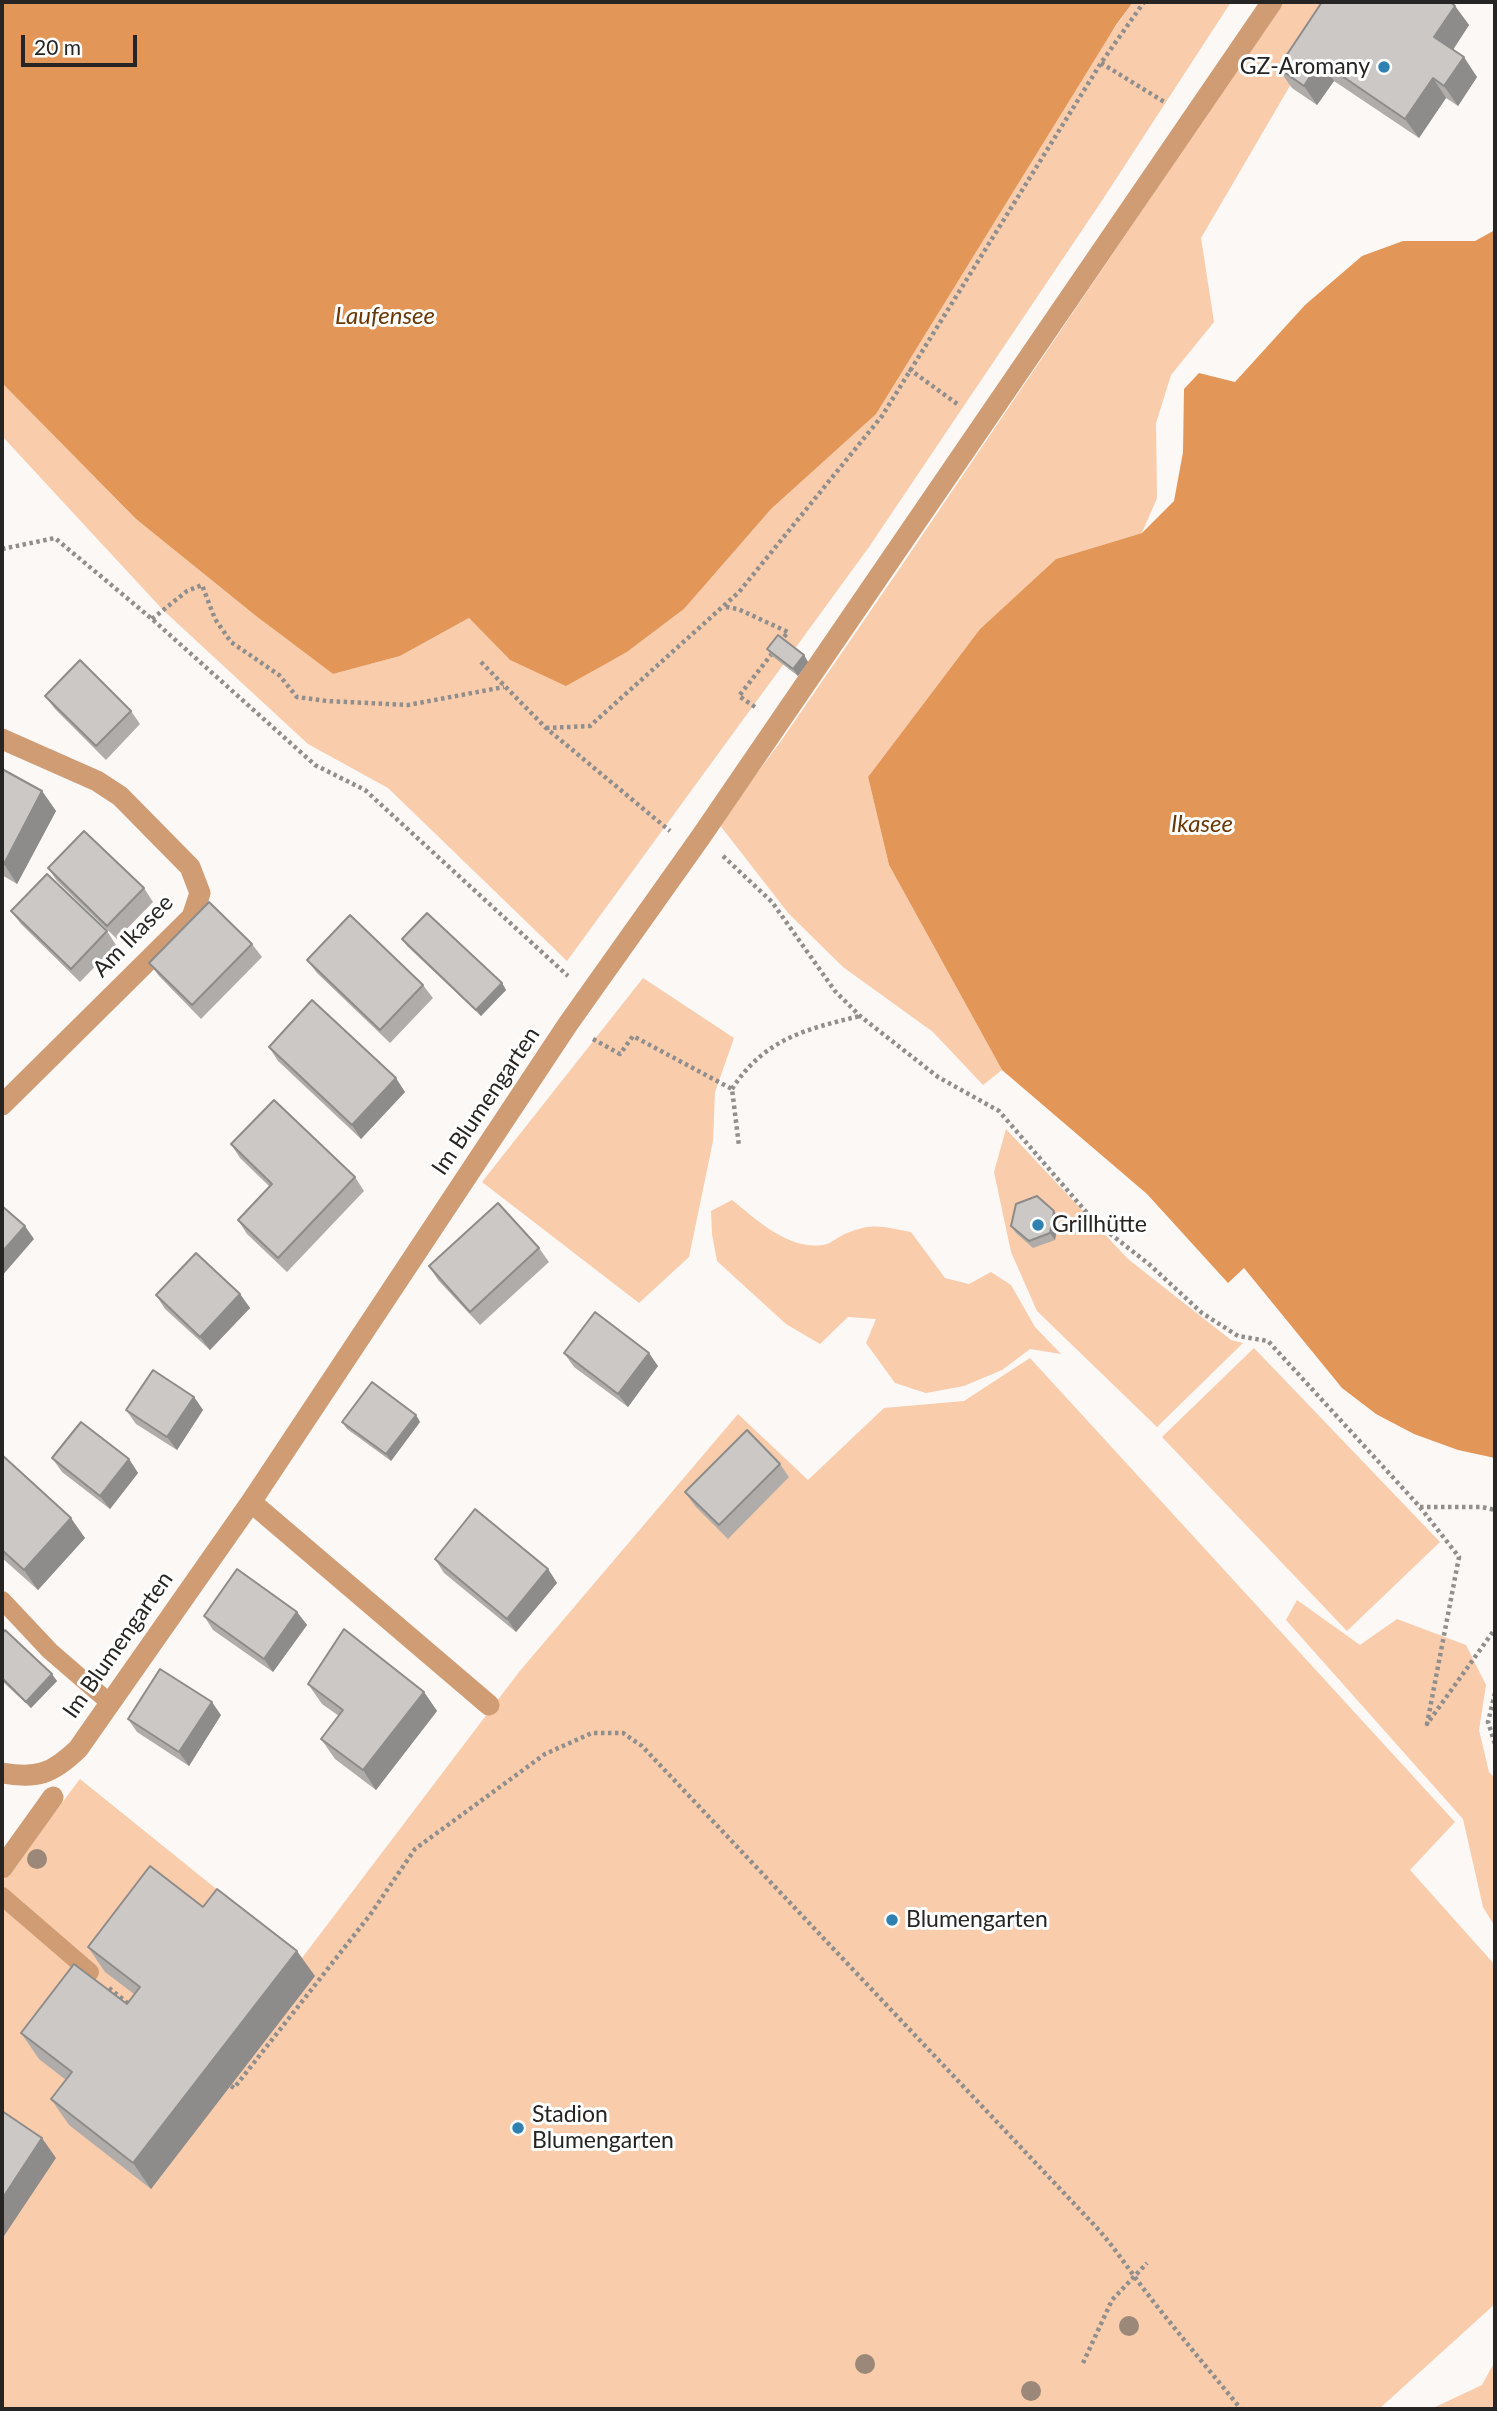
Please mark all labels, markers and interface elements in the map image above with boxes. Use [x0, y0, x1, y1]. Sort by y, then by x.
scale bar [24, 21, 140, 65]
text: 20 m [34, 34, 81, 59]
place label: GZ-Aromany [1240, 53, 1370, 81]
marker: GZ-Aromany [1376, 59, 1392, 75]
water label: Laufensee [335, 302, 435, 330]
water label: Ikasee [1171, 810, 1233, 838]
street label: Am Ikasee [87, 889, 179, 983]
street label: Im Blumengarten [426, 1022, 546, 1180]
place label: Grillhütte [1052, 1211, 1147, 1239]
marker: Grillhütte [1030, 1217, 1046, 1233]
street label: Im Blumengarten [57, 1566, 179, 1724]
place label: Blumengarten [906, 1906, 1048, 1934]
marker: Blumengarten [884, 1912, 900, 1928]
place label: Stadion Blumengarten [532, 2101, 674, 2155]
marker: Stadion Blumengarten [510, 2120, 526, 2136]

